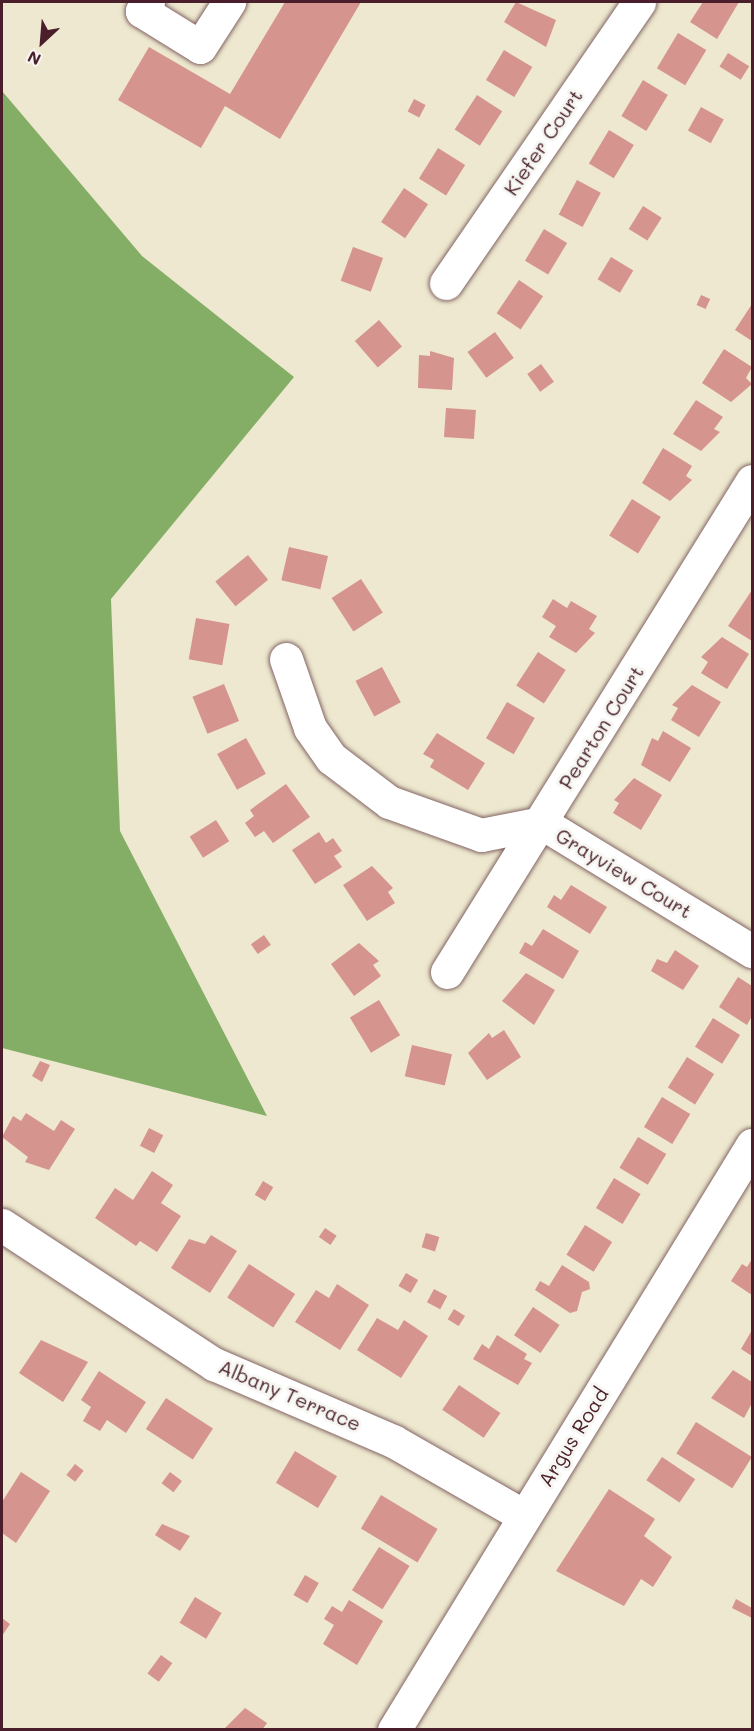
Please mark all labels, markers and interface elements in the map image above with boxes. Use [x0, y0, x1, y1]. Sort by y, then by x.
north arrow [12, 12, 72, 72]
text: N [24, 47, 44, 71]
street label: Kiefer Court [499, 84, 587, 200]
street label: Pearton Court [553, 661, 649, 793]
street label: Grayview Court [552, 823, 696, 923]
street label: Albany Terrace [215, 1354, 365, 1436]
street label: Argus Road [533, 1383, 613, 1491]

